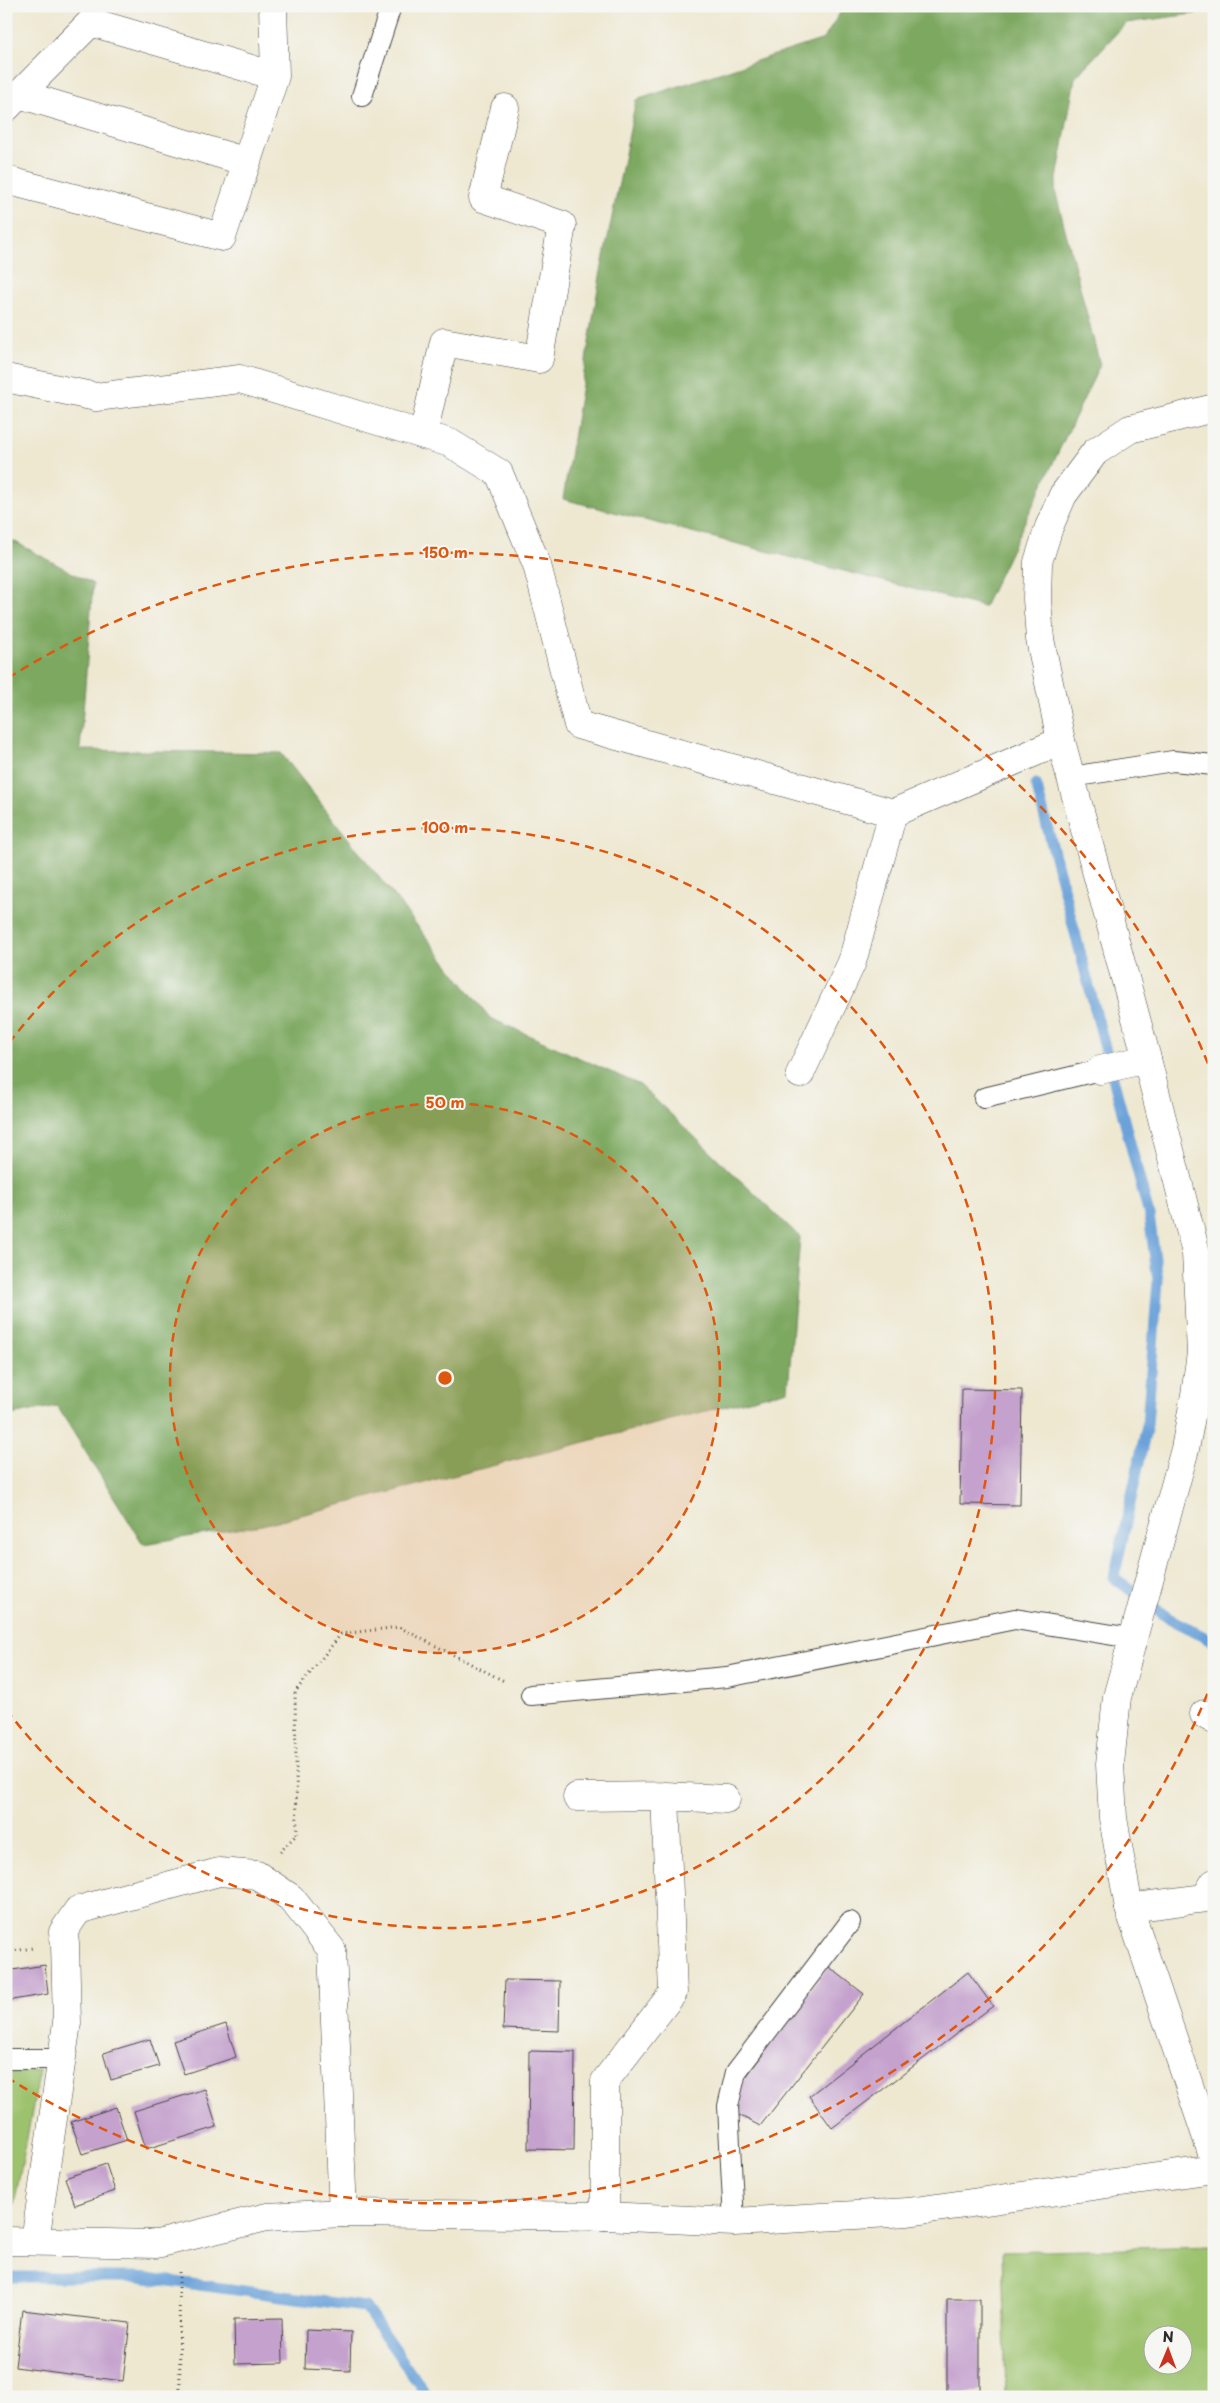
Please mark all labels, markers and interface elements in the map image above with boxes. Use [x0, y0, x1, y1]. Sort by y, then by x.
text: 150 m [422, 540, 468, 563]
text: 100 m [422, 815, 468, 838]
text: 50 m [426, 1090, 464, 1113]
centre of rings [436, 1369, 454, 1387]
north arrow [1142, 2326, 1192, 2376]
text: N [1163, 2326, 1174, 2347]

